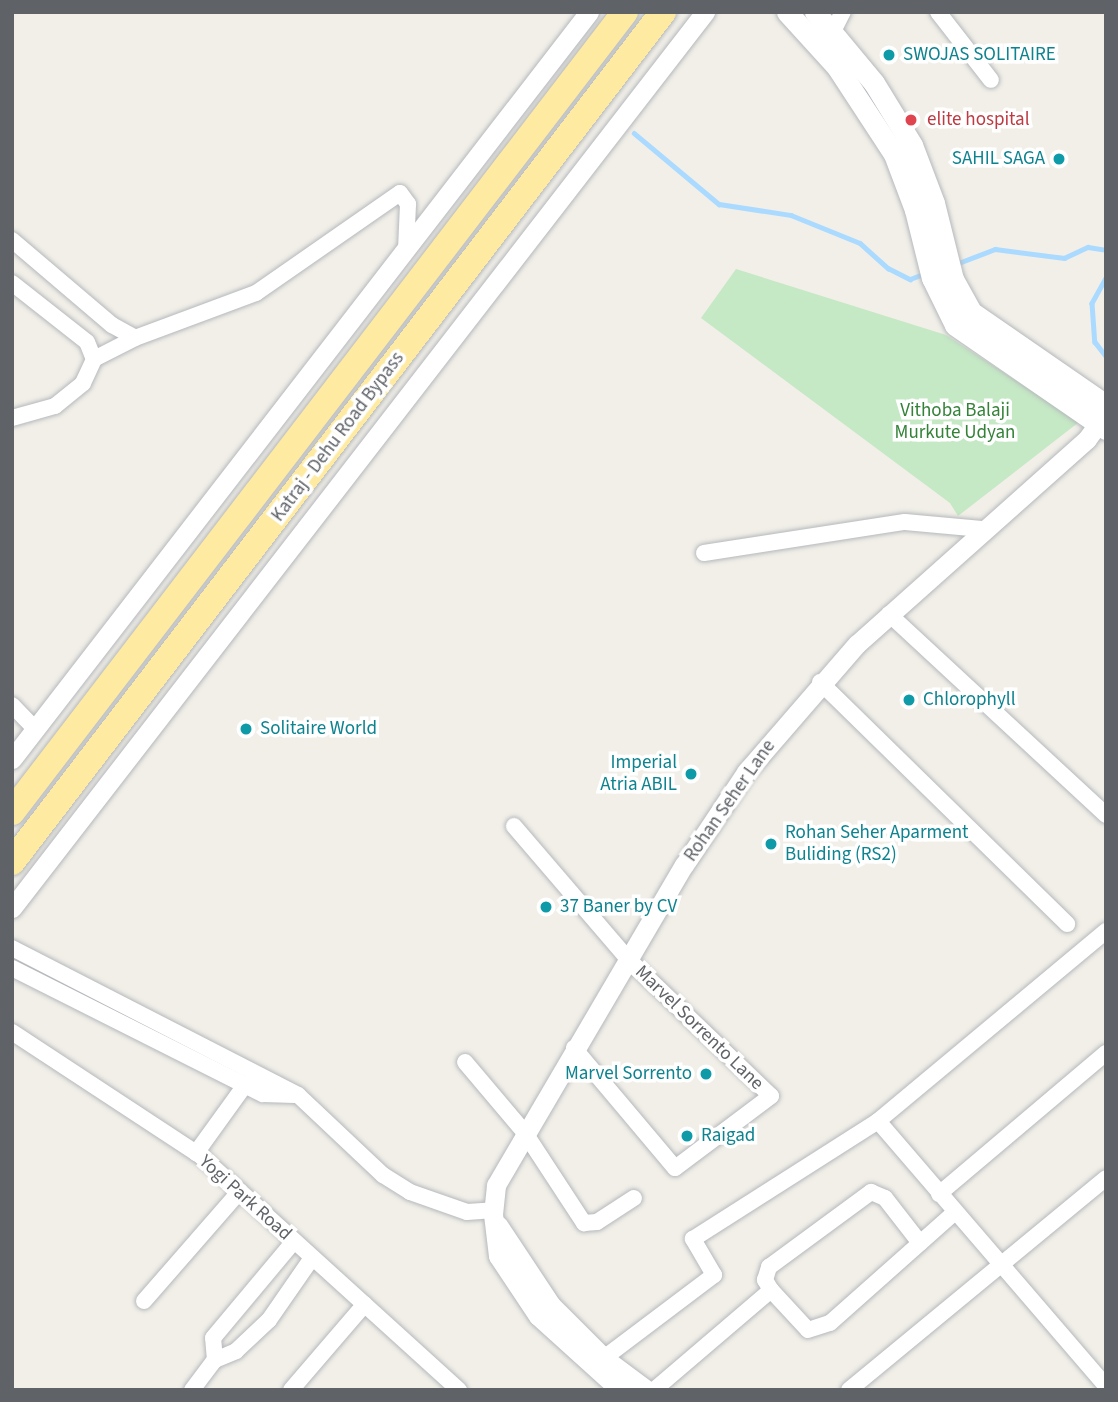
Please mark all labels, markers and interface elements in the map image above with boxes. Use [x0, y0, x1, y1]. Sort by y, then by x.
place label: SWOJAS SOLITAIRE [903, 44, 1056, 66]
marker: SWOJAS SOLITAIRE [881, 47, 897, 63]
place label: elite hospital [927, 109, 1030, 131]
marker: elite hospital [901, 110, 921, 130]
place label: SAHIL SAGA [952, 148, 1045, 170]
marker: SAHIL SAGA [1051, 151, 1067, 167]
street label: Katraj - Dehu Road Bypass [267, 348, 409, 526]
park label: Vithoba Balaji Murkute Udyan [895, 400, 1015, 444]
place label: Chlorophyll [923, 689, 1015, 711]
marker: Chlorophyll [901, 692, 917, 708]
place label: Solitaire World [260, 718, 377, 740]
marker: Solitaire World [238, 721, 254, 737]
street label: Rohan Seher Lane [680, 736, 780, 866]
place label: Imperial Atria ABIL [600, 752, 677, 796]
marker: Imperial Atria ABIL [683, 766, 699, 782]
place label: Rohan Seher Aparment Buliding (RS2) [785, 822, 969, 866]
marker: Rohan Seher Aparment Buliding (RS2) [763, 836, 779, 852]
place label: 37 Baner by CV [560, 896, 677, 918]
marker: 37 Baner by CV [538, 899, 554, 915]
street label: Marvel Sorrento Lane [630, 961, 768, 1095]
place label: Marvel Sorrento [565, 1063, 692, 1085]
marker: Marvel Sorrento [698, 1066, 714, 1082]
place label: Raigad [701, 1125, 755, 1147]
marker: Raigad [679, 1128, 695, 1144]
street label: Yogi Park Road [194, 1150, 296, 1246]

